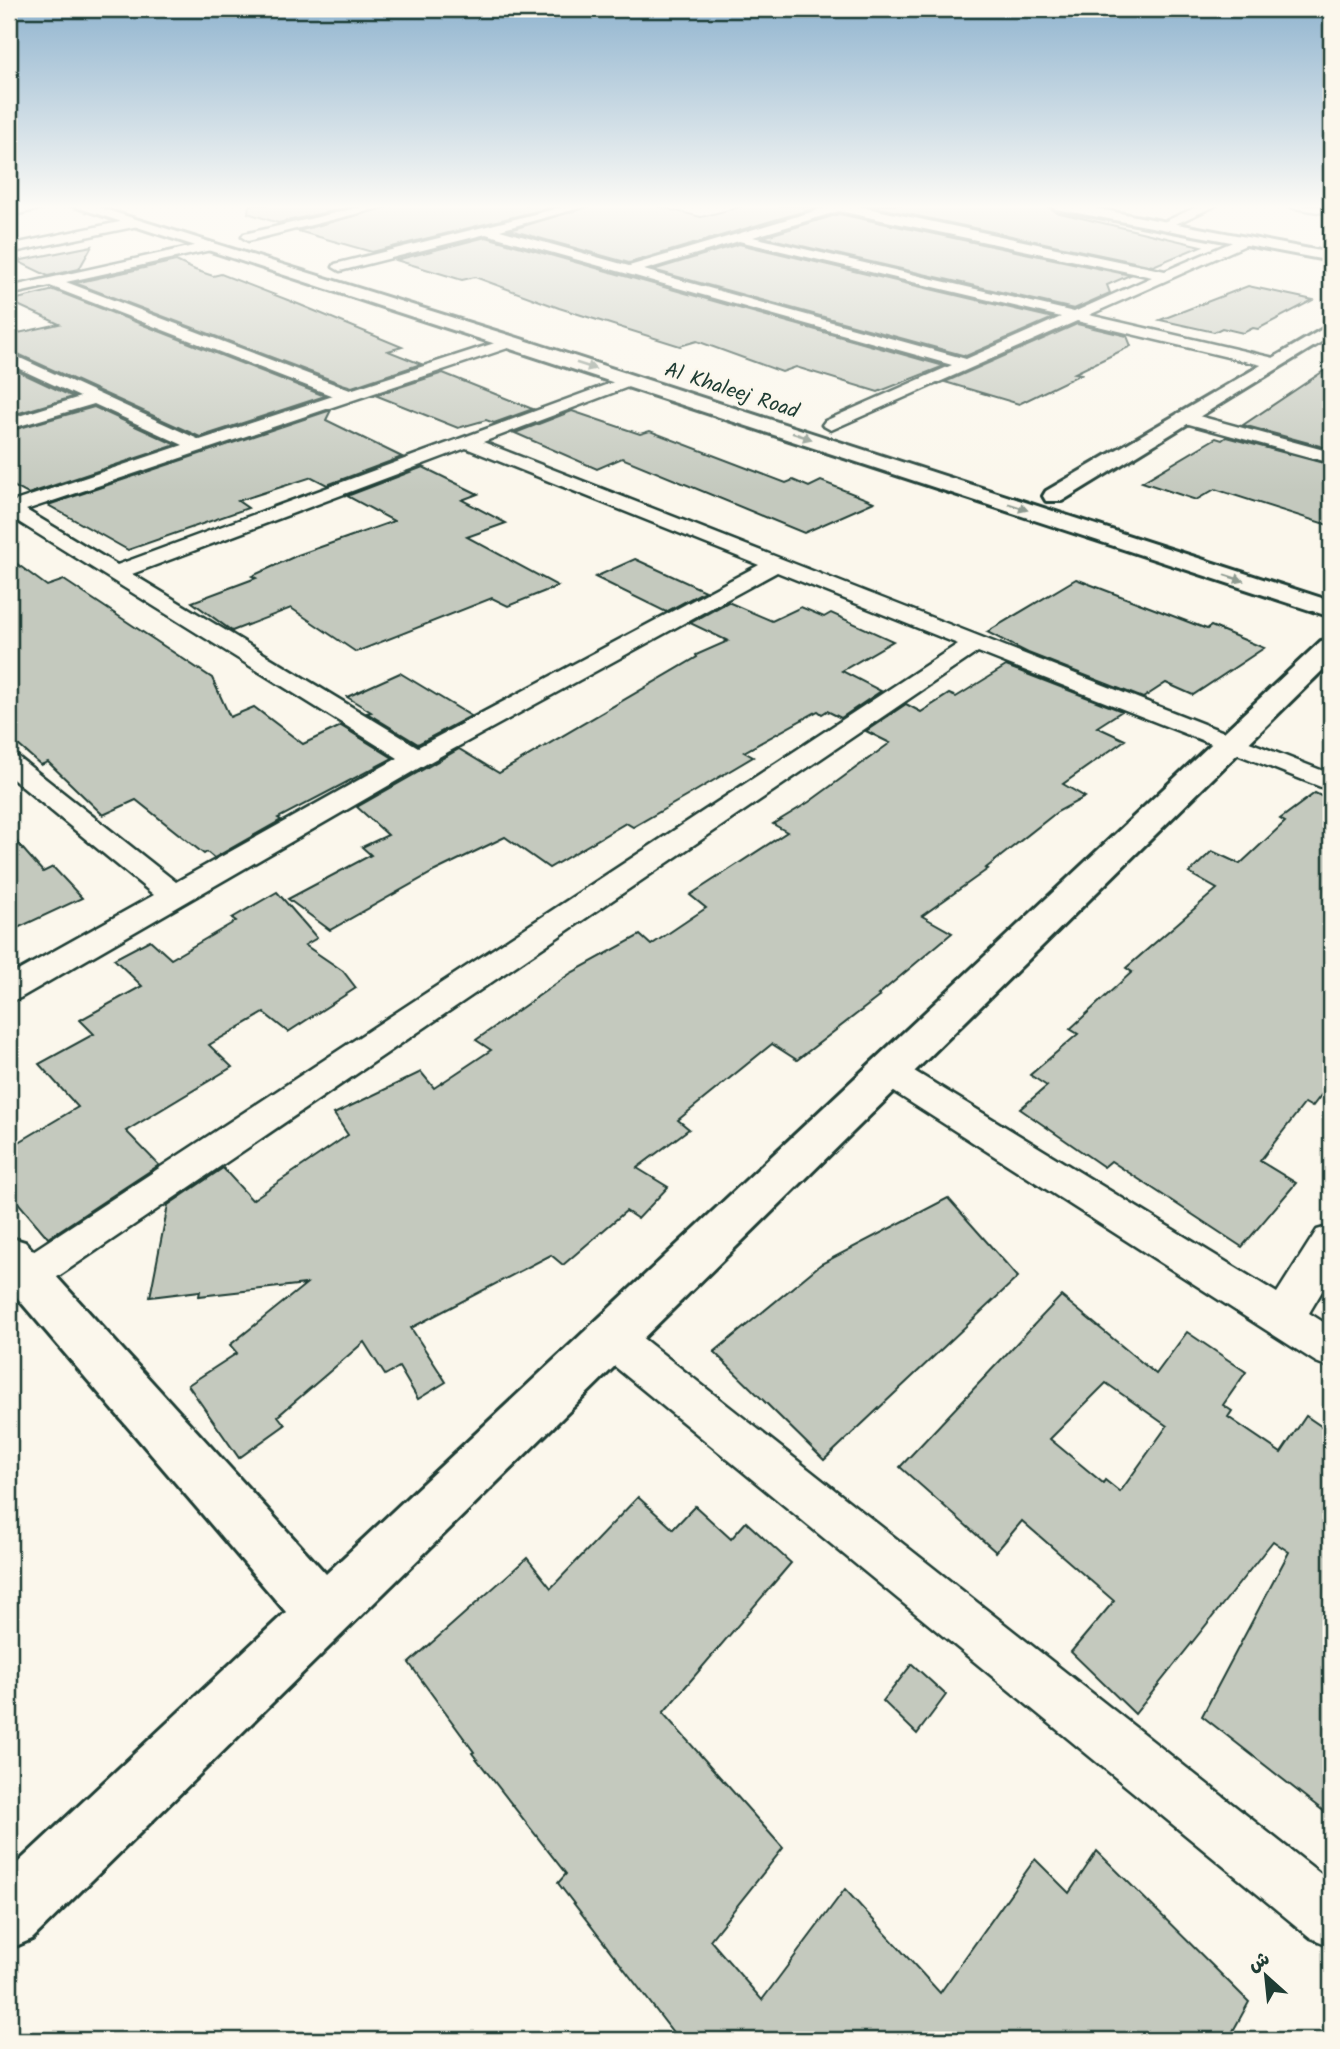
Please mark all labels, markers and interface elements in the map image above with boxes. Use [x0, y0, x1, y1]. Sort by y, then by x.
street label: Al Khaleej Road [660, 354, 804, 429]
one-way arrow [575, 361, 596, 372]
one-way arrow [791, 432, 812, 442]
one-way arrow [1008, 502, 1029, 513]
one-way arrow [1224, 573, 1245, 583]
north arrow [1232, 1940, 1302, 2010]
text: ش [1243, 1944, 1275, 1981]

